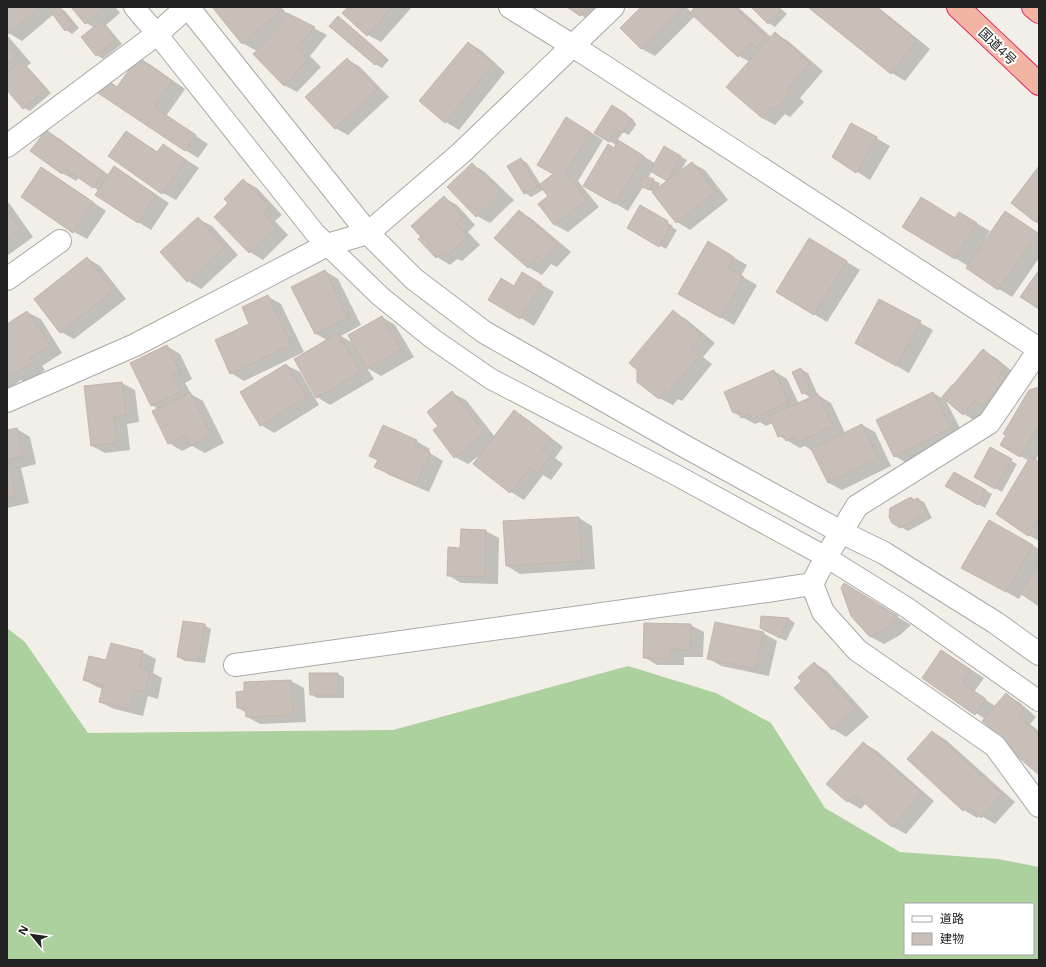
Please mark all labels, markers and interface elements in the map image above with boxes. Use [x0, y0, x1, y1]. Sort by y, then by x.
street label: 国道4号 [975, 23, 1021, 69]
legend [904, 903, 1034, 955]
text: 道路 [940, 910, 964, 927]
north arrow [12, 915, 52, 955]
text: N [14, 922, 32, 937]
text: 建物 [940, 930, 964, 947]

